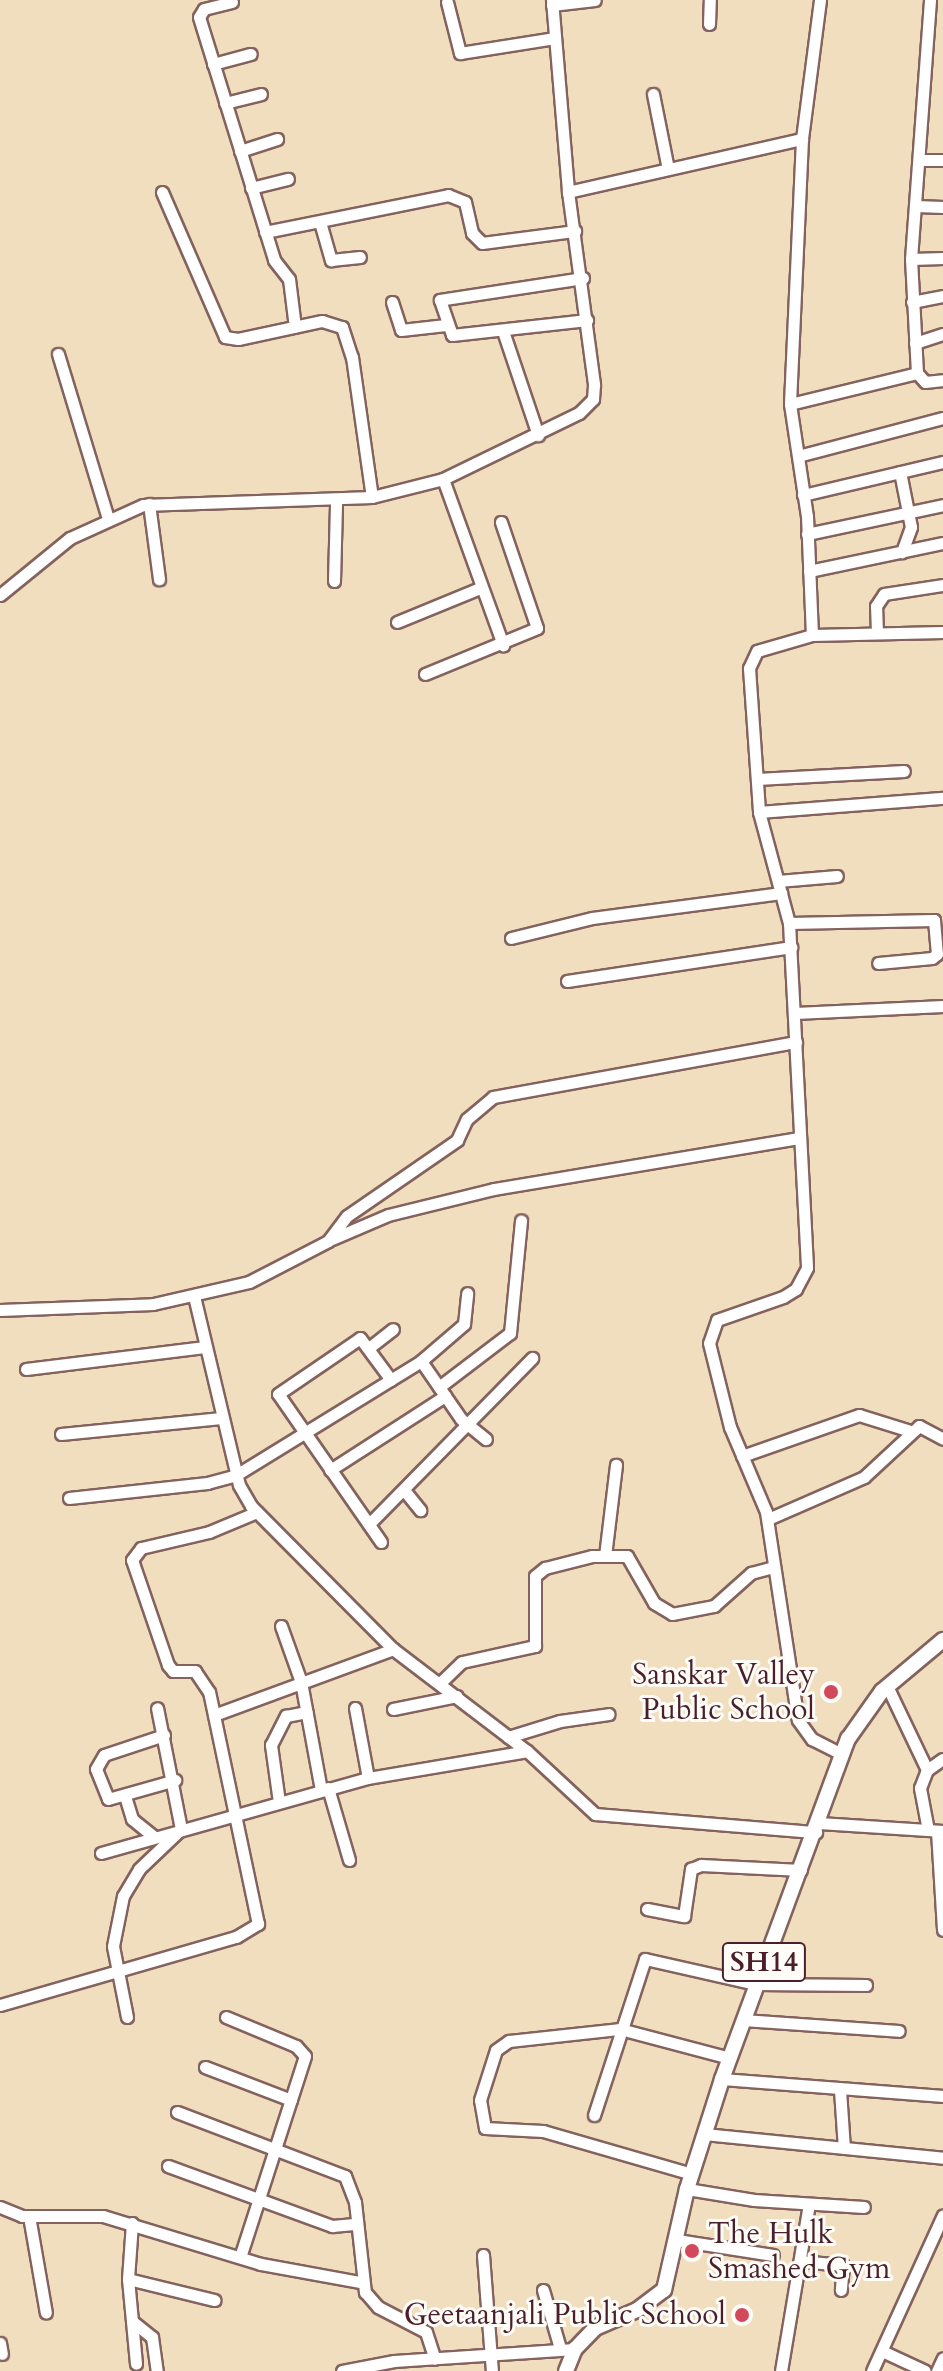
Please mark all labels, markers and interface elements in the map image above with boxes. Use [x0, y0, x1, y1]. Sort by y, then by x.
place label: Sanskar Valley Public School [632, 1657, 815, 1728]
marker: Sanskar Valley Public School [822, 1683, 840, 1701]
road number: SH14 [720, 1938, 808, 1986]
place label: The Hulk Smashed Gym [708, 2216, 890, 2286]
marker: The Hulk Smashed Gym [683, 2242, 701, 2260]
place label: Geetaanjali Public School [404, 2297, 726, 2333]
marker: Geetaanjali Public School [733, 2306, 751, 2324]

